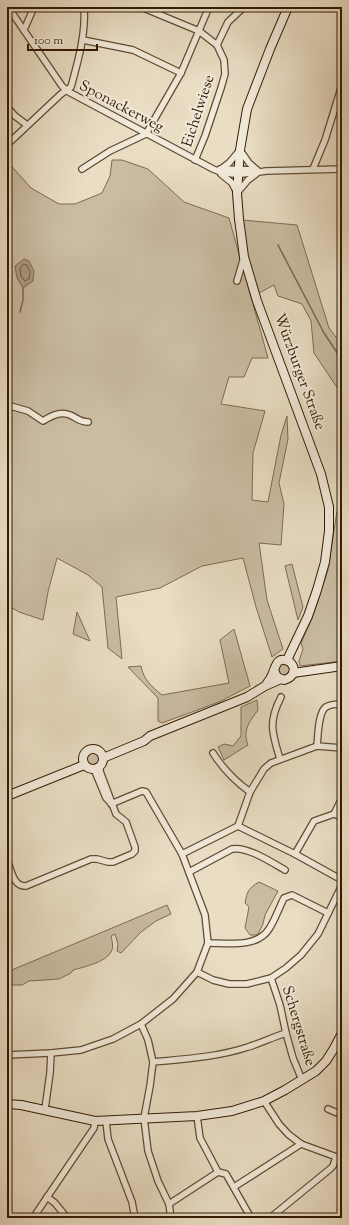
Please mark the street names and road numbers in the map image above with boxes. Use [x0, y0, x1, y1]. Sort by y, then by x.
street label: Eichelwiese [177, 72, 221, 150]
street label: Sponackerweg [75, 76, 167, 138]
street label: Würzburger Straße [268, 311, 330, 433]
street label: Schergstraße [276, 983, 320, 1069]

